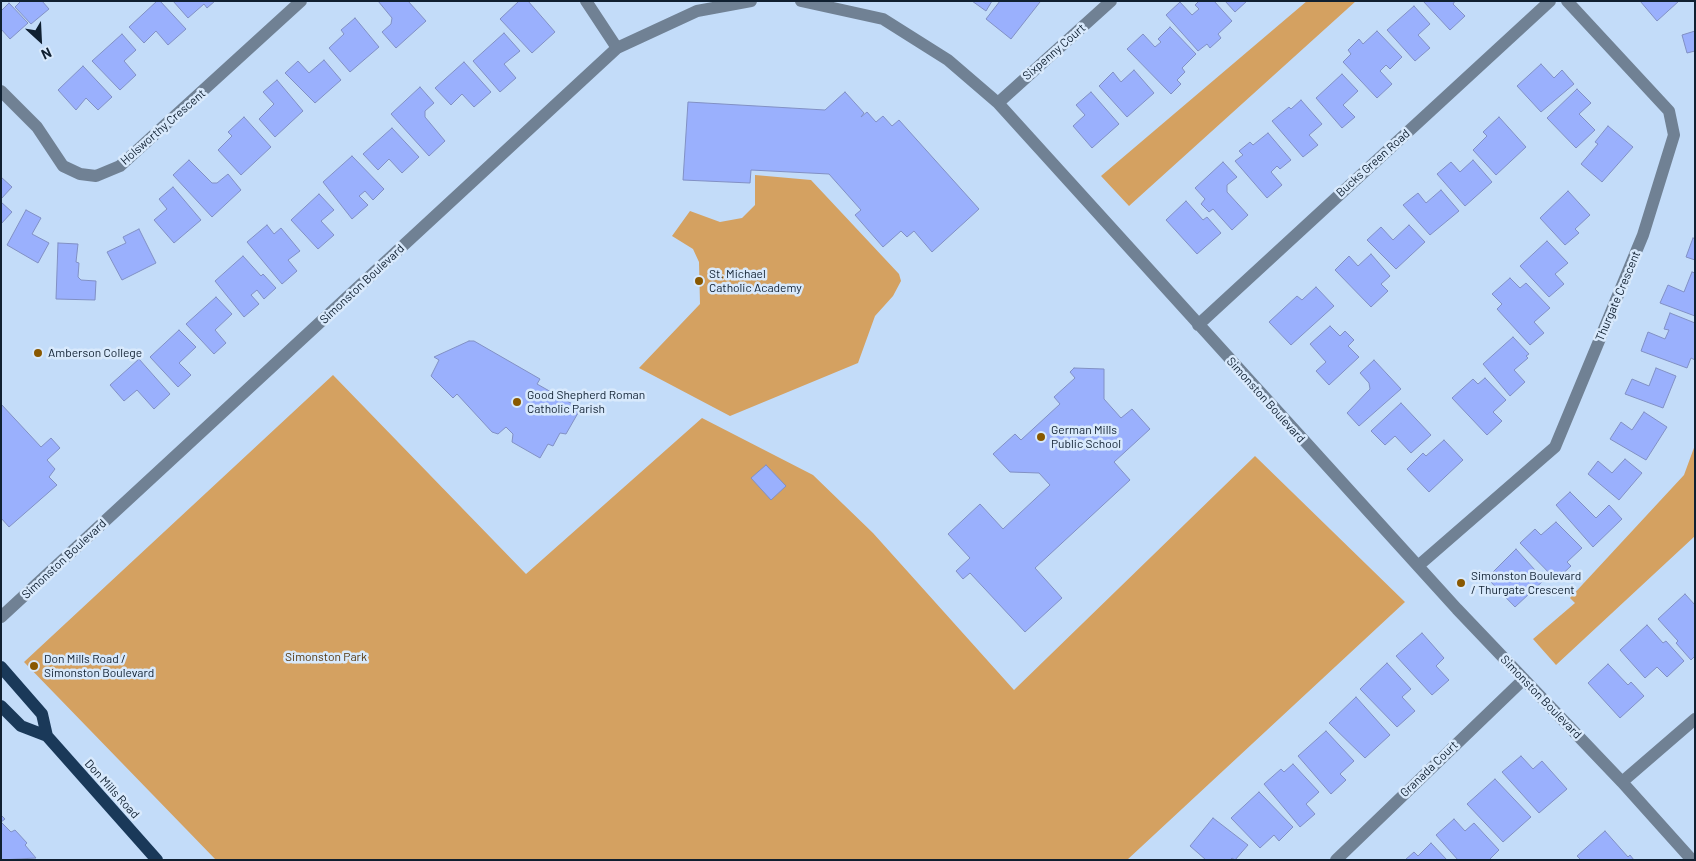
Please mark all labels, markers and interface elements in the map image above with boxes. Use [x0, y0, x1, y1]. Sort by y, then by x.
north arrow [15, 15, 65, 65]
street label: Sixpenny Court [1020, 21, 1088, 83]
text: N [39, 44, 54, 64]
street label: Holsworthy Crescent [118, 86, 208, 168]
street label: Bucks Green Road [1333, 126, 1413, 200]
street label: Simonston Boulevard [317, 241, 407, 327]
street label: Thurgate Crescent [1593, 249, 1643, 343]
place label: St. Michael Catholic Academy [709, 267, 802, 295]
marker: St. Michael Catholic Academy [693, 275, 705, 287]
place label: Amberson College [48, 346, 142, 360]
marker: Amberson College [32, 347, 44, 359]
street label: Simonston Boulevard [1224, 354, 1308, 446]
place label: Good Shepherd Roman Catholic Parish [527, 388, 645, 416]
marker: Good Shepherd Roman Catholic Parish [511, 396, 523, 408]
place label: German Mills Public School [1051, 423, 1121, 451]
marker: German Mills Public School [1035, 431, 1047, 443]
street label: Simonston Boulevard [19, 516, 109, 602]
place label: Simonston Boulevard / Thurgate Crescent [1471, 569, 1581, 597]
marker: Simonston Boulevard / Thurgate Crescent [1455, 577, 1467, 589]
park label: Simonston Park [285, 650, 367, 664]
place label: Don Mills Road / Simonston Boulevard [44, 652, 154, 680]
street label: Simonston Boulevard [1498, 652, 1584, 742]
marker: Don Mills Road / Simonston Boulevard [28, 660, 40, 672]
street label: Granada Court [1397, 738, 1461, 800]
street label: Don Mills Road [82, 756, 142, 822]

